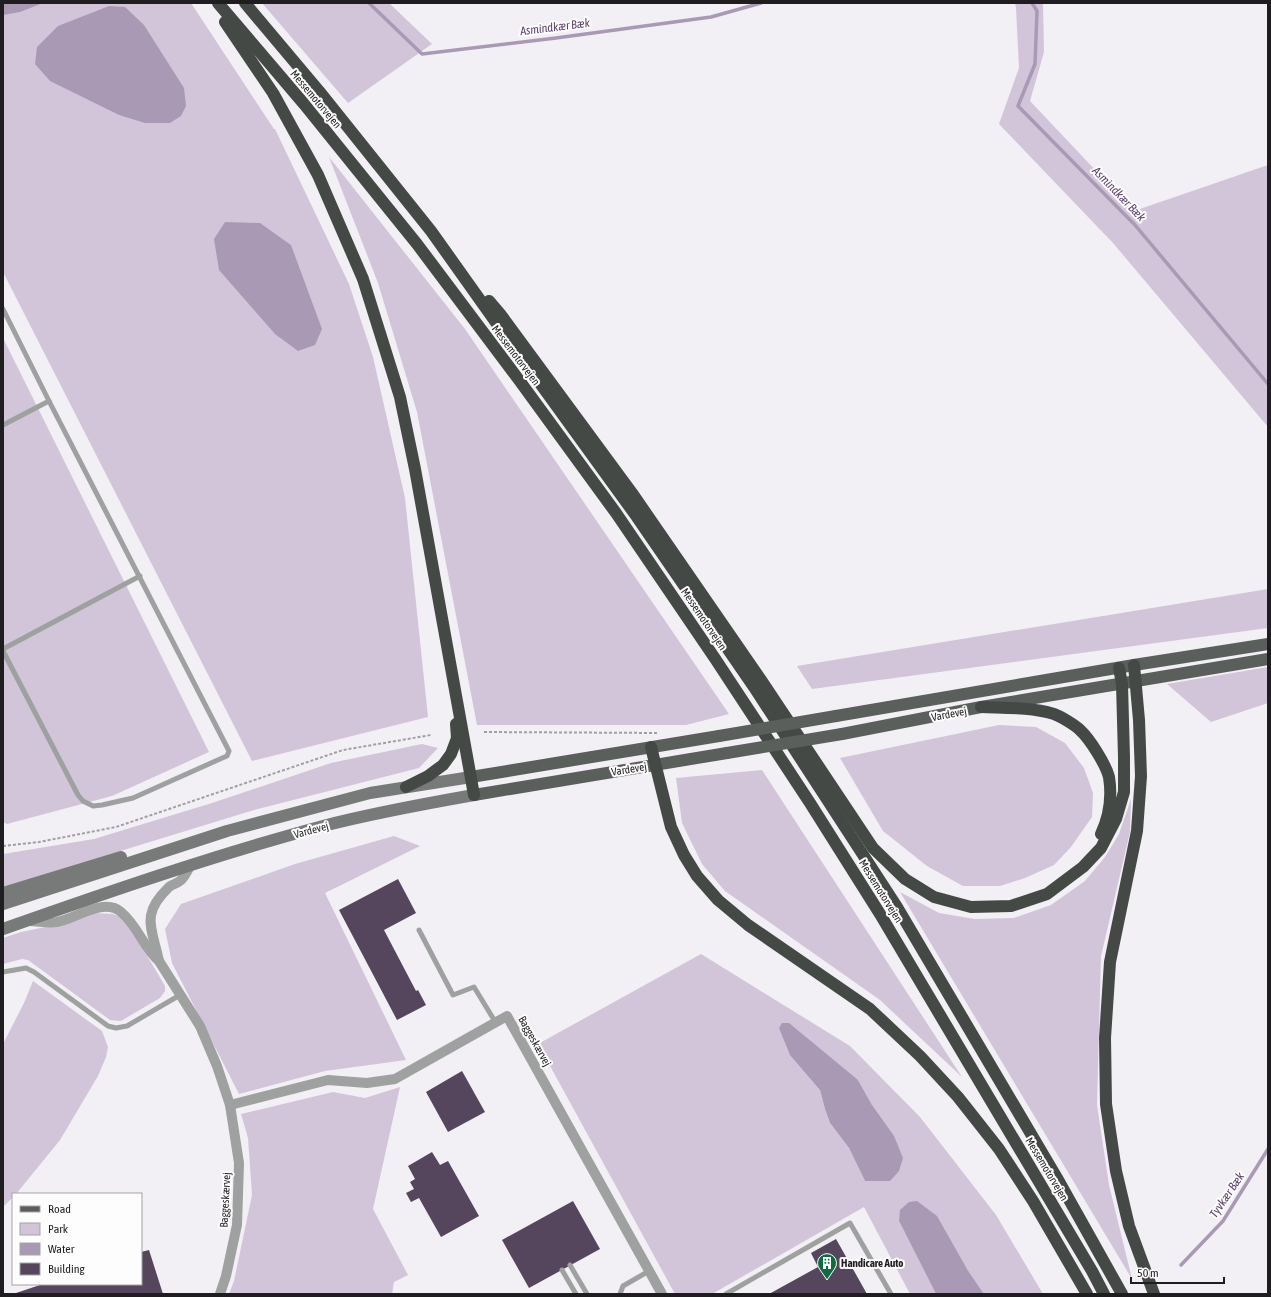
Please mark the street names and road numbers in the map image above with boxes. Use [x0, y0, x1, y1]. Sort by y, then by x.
street label: Messemotorvejen [288, 68, 344, 130]
street label: Messemotorvejen [490, 323, 542, 387]
street label: Messemotorvejen [679, 586, 729, 652]
street label: Vardevej [930, 705, 968, 723]
street label: Vardevej [611, 760, 647, 778]
street label: Vardevej [292, 820, 330, 840]
street label: Messemotorvejen [857, 857, 905, 925]
street label: Baggeskærvej [516, 1014, 554, 1068]
street label: Messemotorvejen [1023, 1135, 1071, 1203]
street label: Baggeskærvej [218, 1172, 232, 1228]

